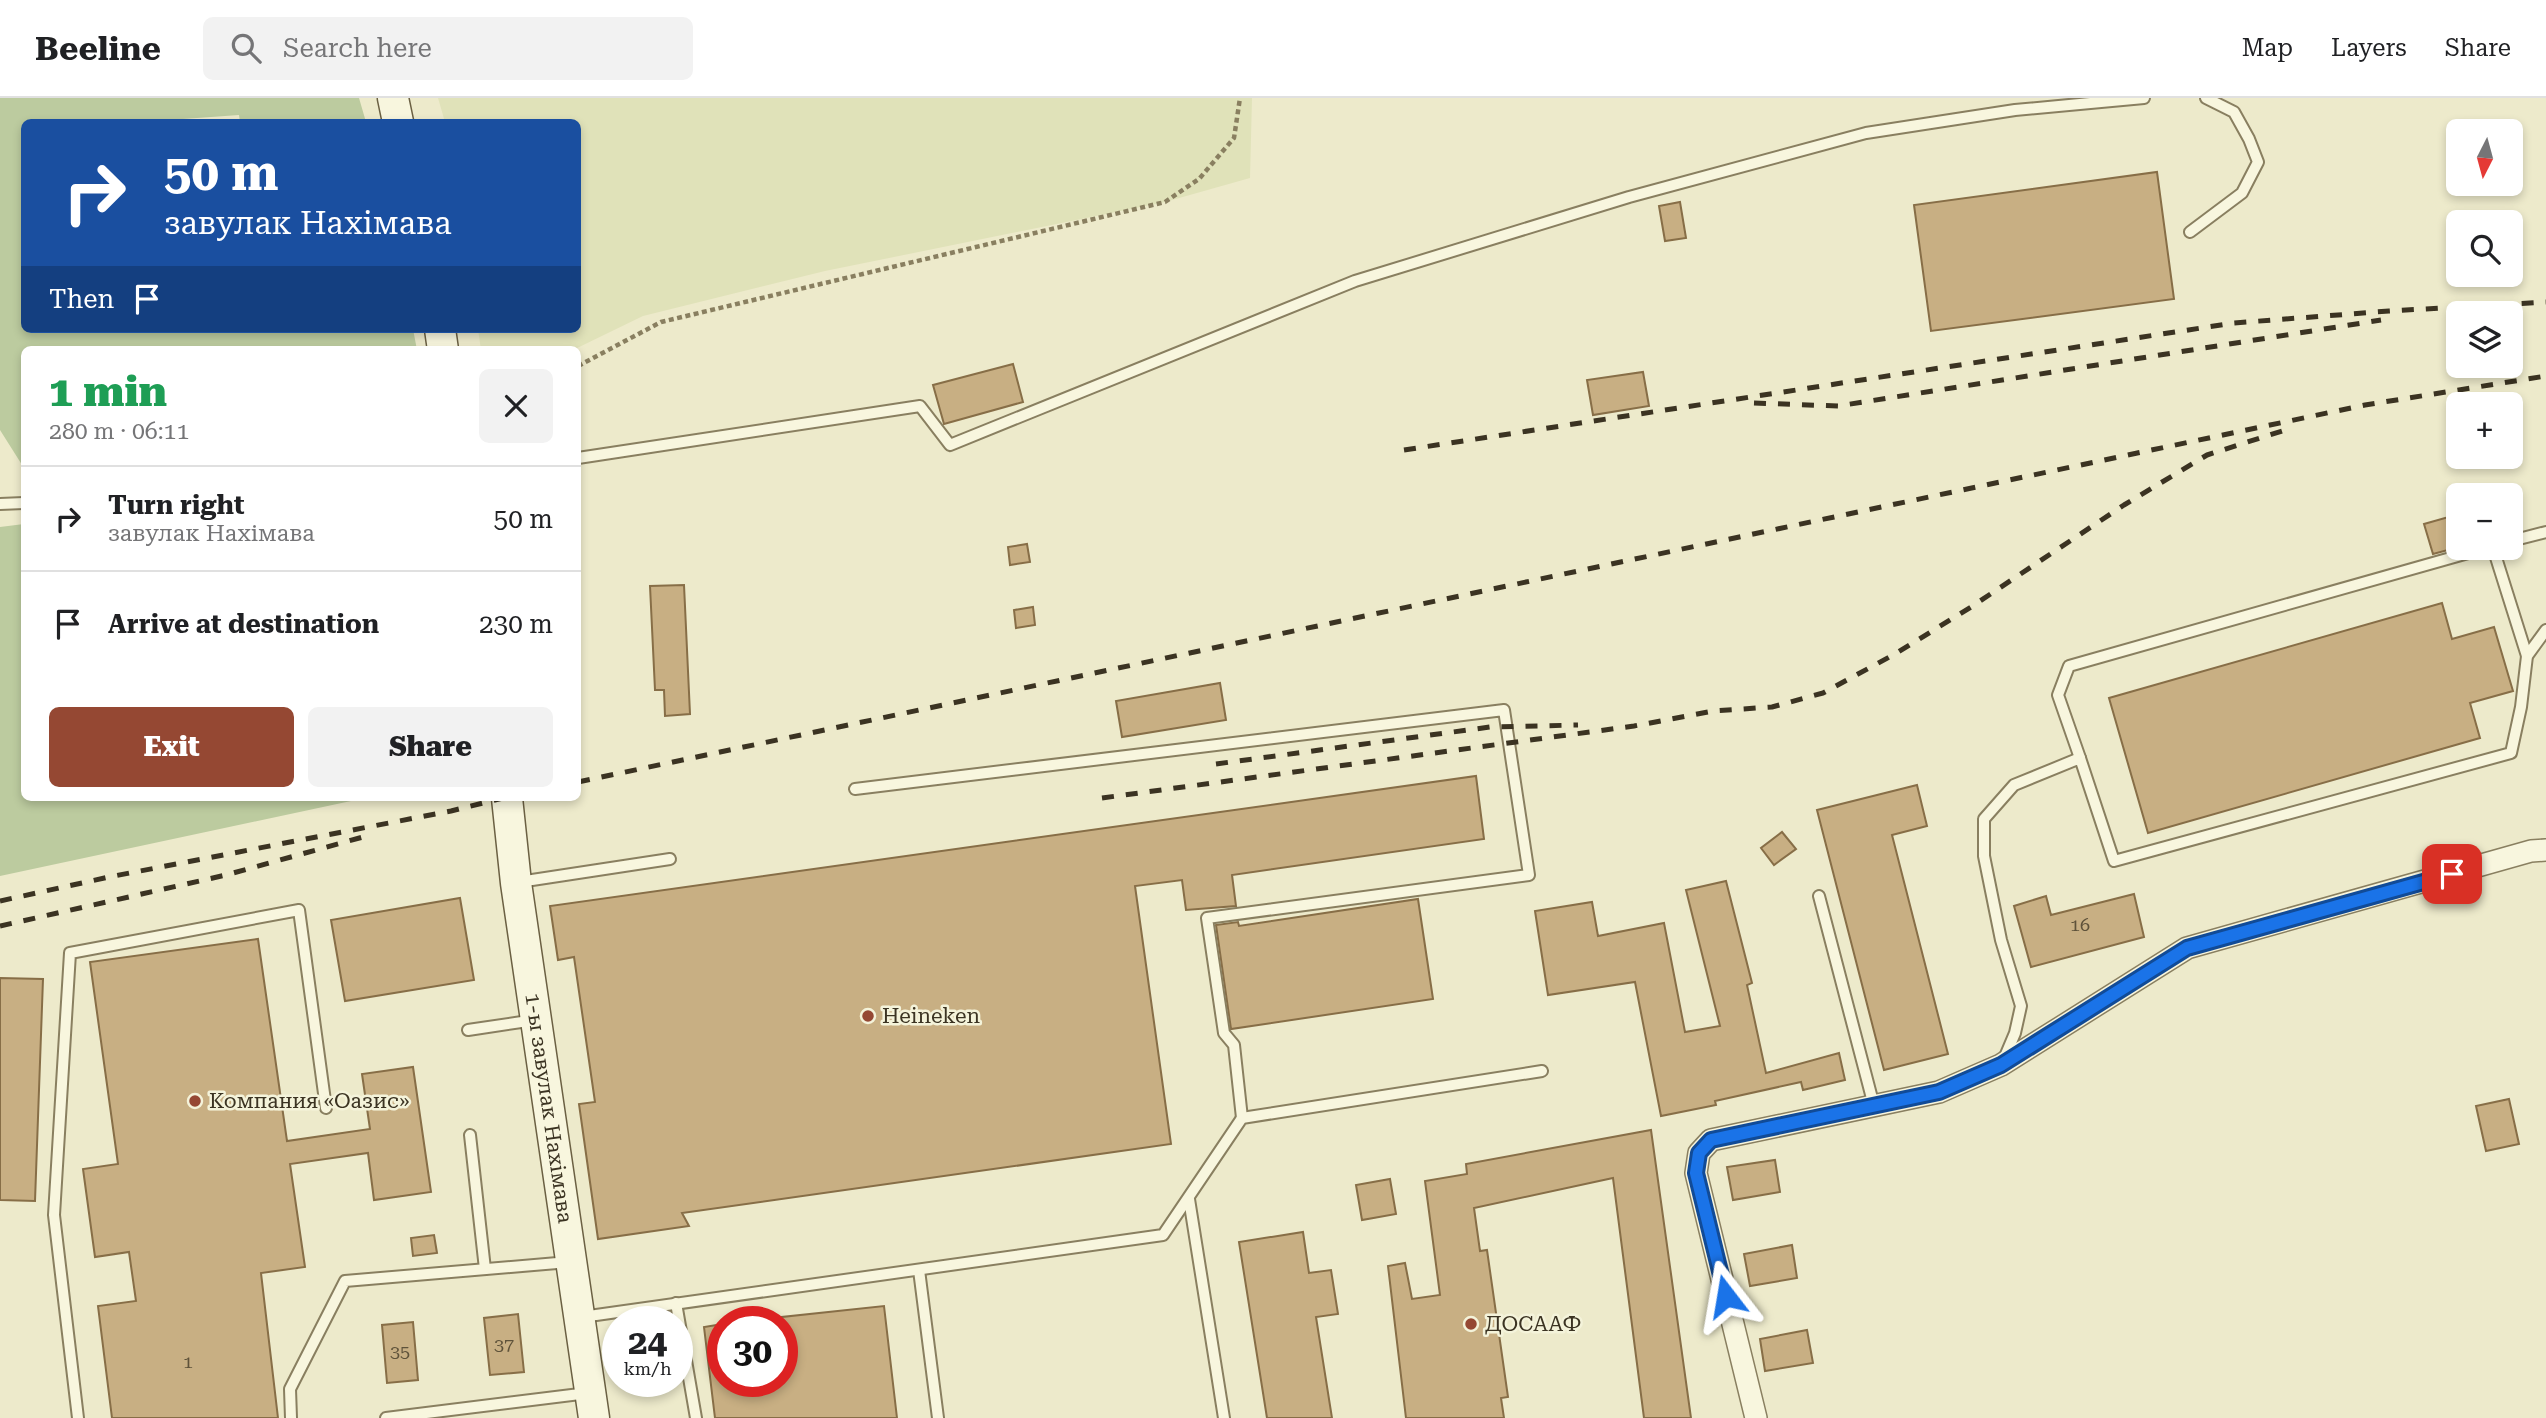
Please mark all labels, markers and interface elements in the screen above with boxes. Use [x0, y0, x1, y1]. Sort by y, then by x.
search box [203, 17, 693, 80]
text: Beeline [35, 29, 161, 68]
icon: search [227, 29, 265, 67]
text: Search here [283, 33, 432, 63]
text: Map [2242, 34, 2293, 62]
text: Layers [2331, 34, 2407, 62]
text: Share [2445, 34, 2511, 62]
north arrow [2446, 119, 2524, 196]
map controls [2446, 119, 2523, 560]
text: 50 m [164, 145, 279, 202]
icon: right [49, 147, 140, 238]
text: завулак Нахімава [164, 204, 452, 242]
button: search [2446, 210, 2523, 287]
icon: arrive [128, 280, 166, 318]
text: Then [49, 284, 114, 314]
button: layers [2446, 301, 2523, 378]
text: 1 min [49, 367, 167, 416]
button: close [479, 369, 553, 443]
button: + [2446, 392, 2523, 469]
text: 280 m · 06:11 [49, 418, 189, 445]
button: − [2446, 483, 2523, 560]
text: Turn right [108, 490, 244, 520]
icon: right [49, 500, 87, 538]
text: 50 m [494, 504, 553, 534]
text: завулак Нахімава [108, 520, 315, 547]
icon: arrive [49, 605, 87, 643]
text: Arrive at destination [108, 609, 379, 639]
text: 230 m [479, 609, 553, 639]
button: Exit [49, 707, 294, 787]
button: Share [308, 707, 553, 787]
pin [2422, 844, 2482, 904]
icon: arrive [2433, 855, 2471, 893]
house number: 16 [2070, 914, 2090, 935]
street label: 1-ы завулак Нахімава [520, 991, 578, 1225]
place label: Heineken [882, 1004, 981, 1028]
marker: Heineken [860, 1008, 876, 1024]
place label: Компания «Оазис» [209, 1089, 409, 1113]
marker: Компания «Оазис» [187, 1093, 203, 1109]
position arrow [1689, 1259, 1763, 1333]
speed limit sign: 30 [707, 1306, 798, 1397]
place label: ДОСААФ [1485, 1312, 1581, 1336]
marker: ДОСААФ [1463, 1316, 1479, 1332]
text: 24 [628, 1322, 667, 1363]
house number: 37 [494, 1334, 514, 1355]
house number: 35 [390, 1341, 410, 1362]
house number: 1 [183, 1351, 193, 1372]
text: km/h [623, 1358, 672, 1379]

